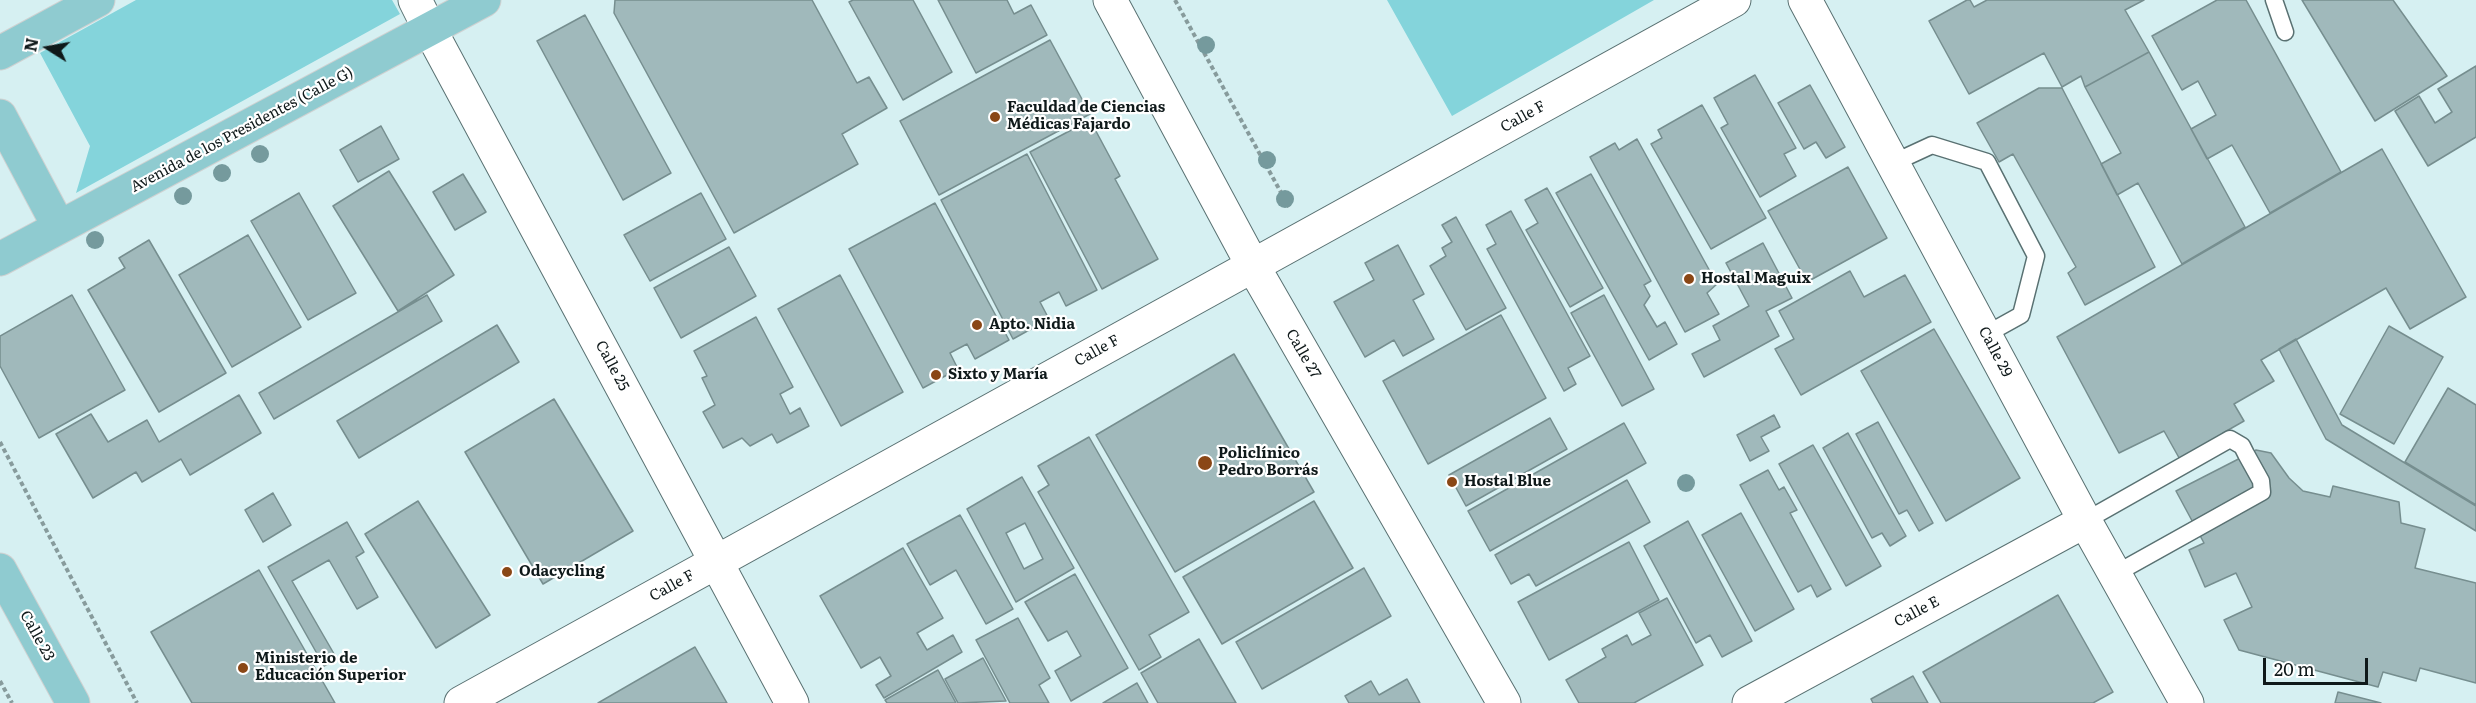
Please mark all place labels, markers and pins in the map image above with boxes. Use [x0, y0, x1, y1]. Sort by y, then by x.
place label: Faculdad de Ciencias Médicas Fajardo [1007, 99, 1165, 134]
marker: Faculdad de Ciencias Médicas Fajardo [988, 110, 1002, 124]
place label: Hostal Maguix [1701, 270, 1811, 288]
marker: Hostal Maguix [1682, 272, 1696, 286]
place label: Apto. Nidia [989, 316, 1075, 334]
marker: Apto. Nidia [970, 318, 984, 332]
place label: Sixto y María [948, 366, 1048, 384]
marker: Sixto y María [929, 368, 943, 382]
place label: Policlínico Pedro Borrás [1218, 445, 1318, 480]
marker: Policlínico Pedro Borrás [1196, 454, 1214, 472]
place label: Hostal Blue [1464, 473, 1551, 491]
marker: Hostal Blue [1445, 475, 1459, 489]
place label: Odacycling [519, 563, 605, 581]
marker: Odacycling [500, 565, 514, 579]
place label: Ministerio de Educación Superior [255, 650, 406, 685]
marker: Ministerio de Educación Superior [236, 661, 250, 675]

